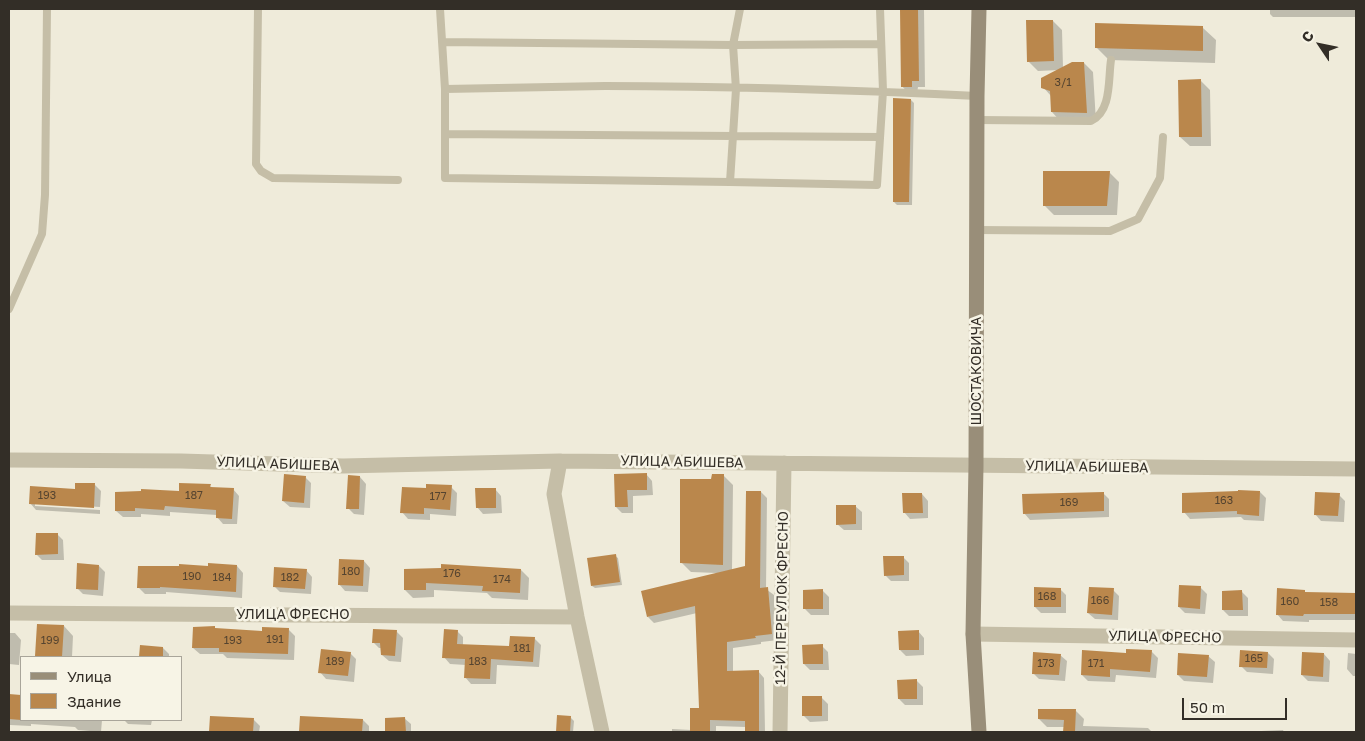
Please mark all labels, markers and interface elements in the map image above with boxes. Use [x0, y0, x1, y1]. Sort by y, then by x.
north arrow [1295, 20, 1345, 70]
text: С [1297, 27, 1317, 45]
house number: 3/1 [1054, 76, 1072, 90]
street label: ШОСТАКОВИЧА [969, 317, 985, 425]
street label: УЛИЦА АБИШЕВА [216, 453, 340, 475]
street label: УЛИЦА АБИШЕВА [620, 453, 744, 471]
street label: УЛИЦА АБИШЕВА [1025, 458, 1149, 476]
house number: 193 [38, 489, 56, 503]
house number: 187 [185, 489, 203, 503]
house number: 177 [430, 490, 446, 504]
house number: 163 [1215, 494, 1233, 508]
house number: 169 [1060, 496, 1078, 510]
street label: 12-Й ПЕРЕУЛОК ФРЕСНО [772, 511, 792, 685]
house number: 180 [342, 565, 360, 579]
house number: 176 [443, 567, 461, 581]
house number: 190 [183, 570, 201, 584]
house number: 184 [213, 571, 231, 585]
house number: 182 [281, 571, 299, 585]
house number: 174 [493, 573, 511, 587]
house number: 168 [1038, 590, 1056, 604]
house number: 166 [1091, 594, 1109, 608]
house number: 160 [1281, 595, 1299, 609]
house number: 158 [1320, 596, 1338, 610]
street label: УЛИЦА ФРЕСНО [236, 607, 350, 623]
street label: УЛИЦА ФРЕСНО [1108, 628, 1222, 646]
house number: 191 [266, 633, 284, 647]
house number: 199 [41, 634, 59, 648]
house number: 193 [224, 634, 242, 648]
house number: 181 [513, 642, 531, 656]
house number: 165 [1245, 652, 1263, 666]
house number: 189 [326, 655, 344, 669]
house number: 183 [469, 655, 487, 669]
legend [20, 656, 182, 721]
house number: 173 [1037, 657, 1055, 671]
house number: 171 [1088, 657, 1104, 671]
text: Улица [67, 667, 112, 685]
scale bar [1185, 688, 1290, 720]
text: Здание [67, 692, 121, 710]
text: 50 m [1190, 698, 1225, 716]

